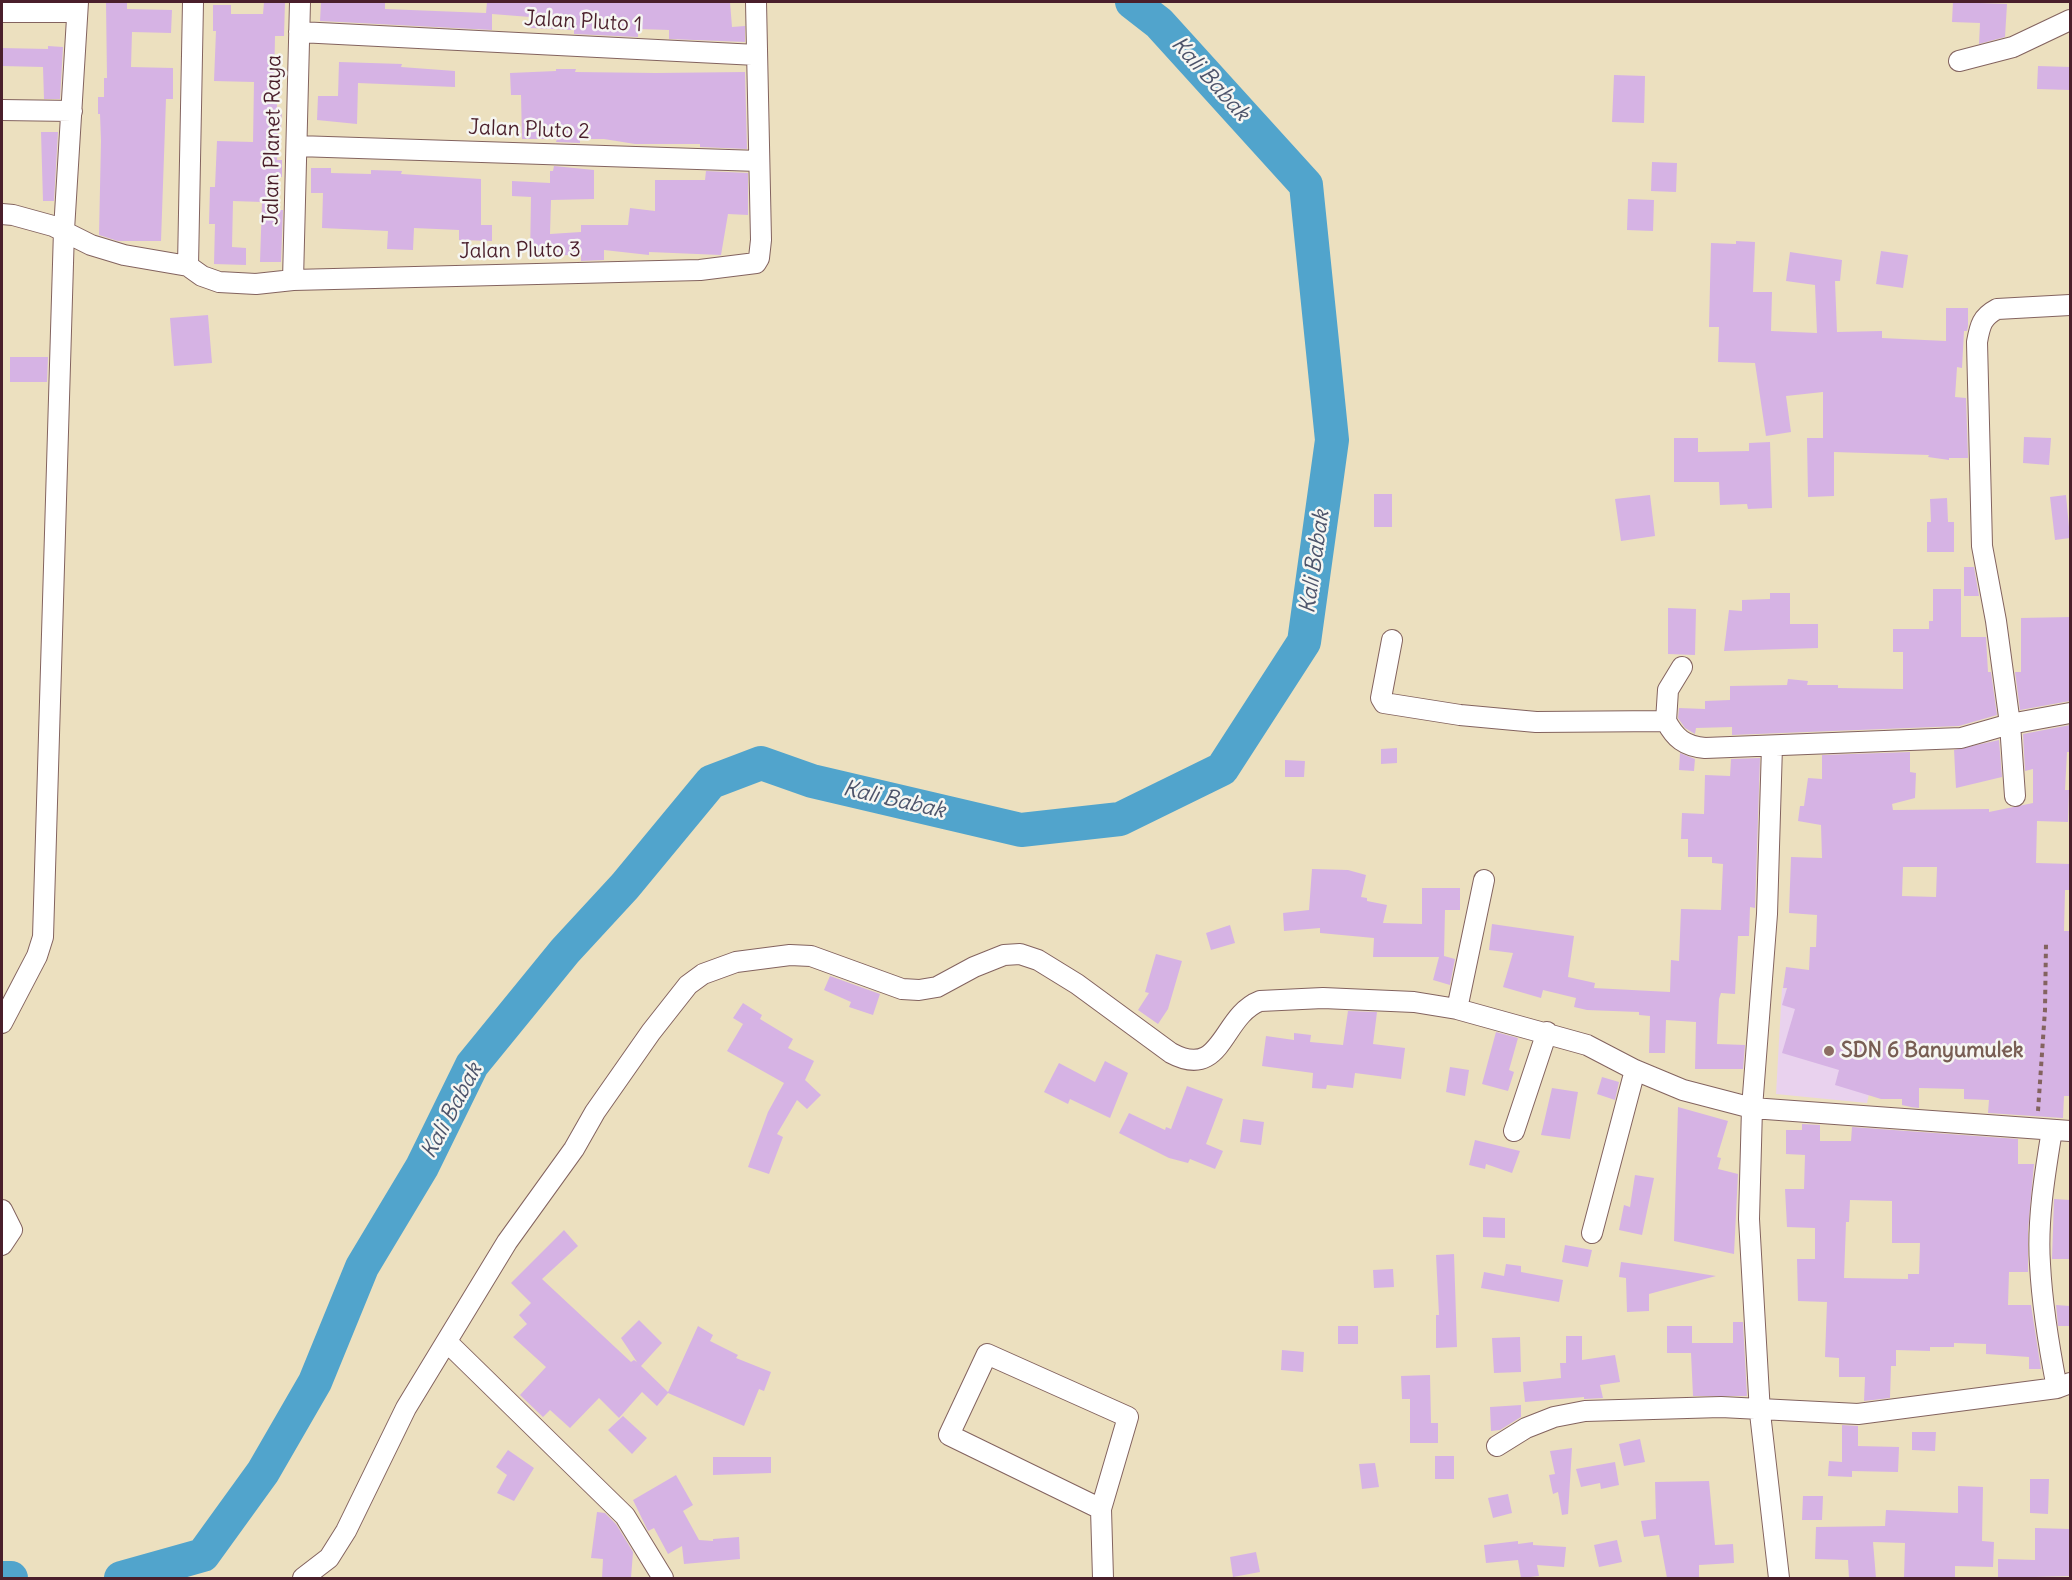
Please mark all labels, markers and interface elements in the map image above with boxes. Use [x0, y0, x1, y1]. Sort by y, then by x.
street label: Jalan Pluto 1 [523, 6, 643, 38]
water label: Kali Babak [1165, 32, 1255, 126]
street label: Jalan Planet Raya [259, 55, 287, 225]
street label: Jalan Pluto 2 [468, 115, 590, 145]
street label: Jalan Pluto 3 [459, 237, 581, 265]
water label: Kali Babak [1295, 509, 1335, 615]
water label: Kali Babak [840, 775, 948, 825]
place label: SDN 6 Banyumulek [1841, 1038, 2023, 1064]
marker: SDN 6 Banyumulek [1822, 1044, 1836, 1058]
water label: Kali Babak [416, 1059, 488, 1163]

